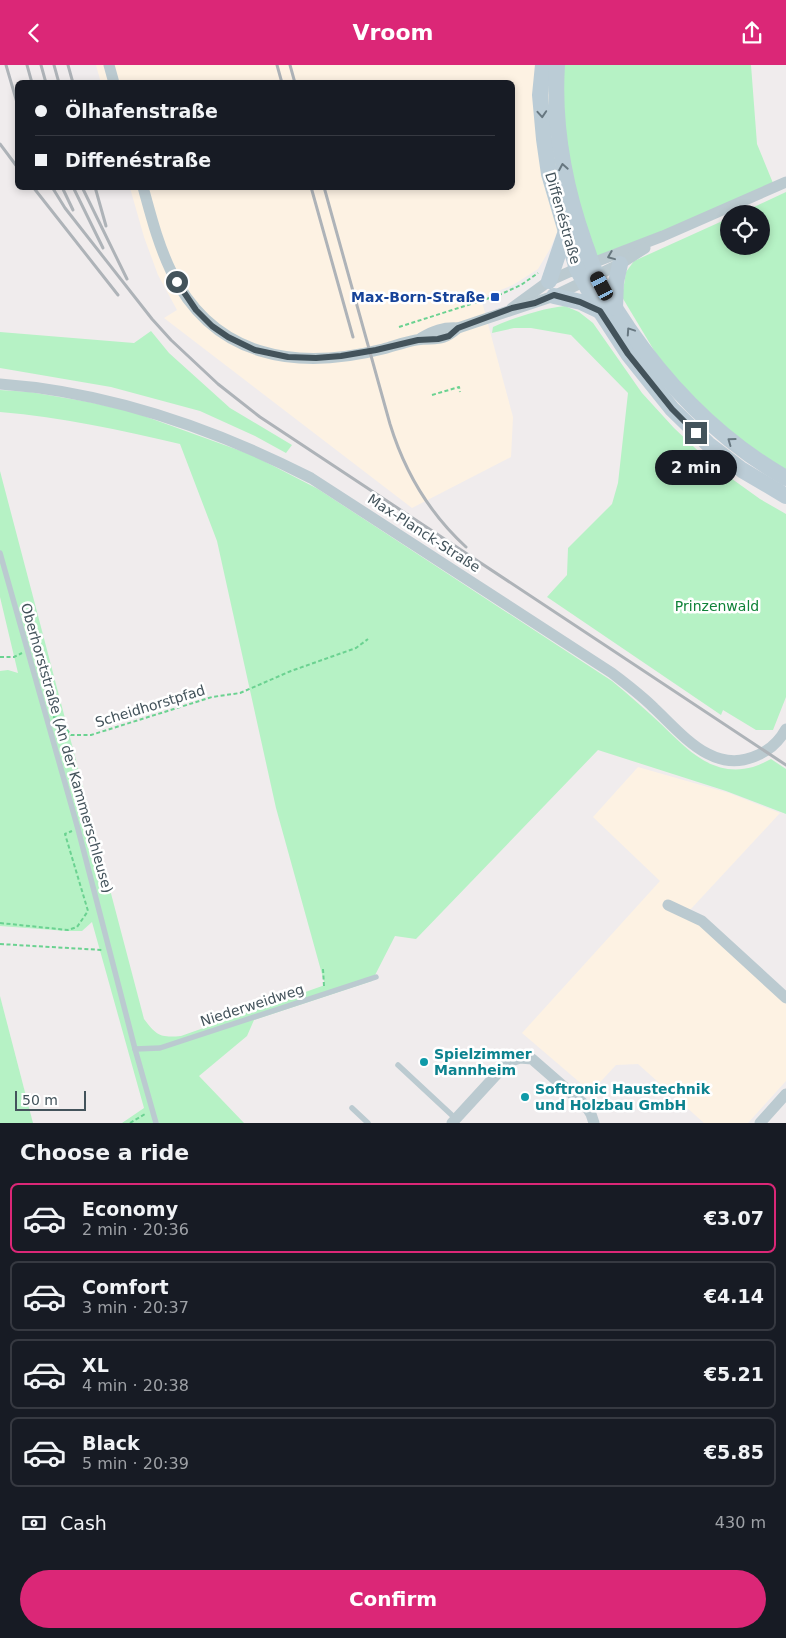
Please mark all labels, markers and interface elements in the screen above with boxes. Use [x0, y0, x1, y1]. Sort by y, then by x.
icon: back [20, 19, 48, 47]
icon: share [738, 19, 766, 47]
text: Vroom [352, 20, 434, 45]
text: Ölhafenstraße [65, 100, 218, 122]
one-way arrow [536, 110, 547, 118]
text: Diffenéstraße [65, 149, 211, 171]
one-way arrow [559, 162, 569, 171]
street label: Diffenéstraße [542, 170, 584, 266]
map controls [720, 205, 770, 255]
button: locate [720, 205, 770, 255]
one-way arrow [607, 249, 616, 260]
car [588, 269, 615, 303]
route start [166, 271, 188, 293]
place label: Max-Born-Straße [351, 289, 485, 305]
marker: Max-Born-Straße [489, 291, 501, 303]
one-way arrow [627, 327, 636, 337]
route end [685, 422, 707, 444]
one-way arrow [727, 438, 737, 447]
callout: 2 min [655, 451, 737, 485]
text: 2 min [671, 458, 721, 477]
street label: Max-Planck-Straße [365, 491, 483, 575]
park label: Prinzenwald [675, 598, 759, 614]
street label: Oberhorststraße (An der Kammerschleuse) [18, 601, 116, 895]
street label: Scheidhorstpfad [93, 682, 207, 730]
street label: Niederweidweg [198, 981, 306, 1029]
place label: Spielzimmer Mannheim [434, 1046, 532, 1078]
marker: Spielzimmer Mannheim [418, 1056, 430, 1068]
place label: Softronic Haustechnik und Holzbau GmbH [535, 1081, 711, 1113]
scale bar [15, 1088, 86, 1111]
marker: Softronic Haustechnik und Holzbau GmbH [519, 1091, 531, 1103]
text: 50 m [22, 1092, 58, 1108]
text: Choose a ride [20, 1140, 189, 1165]
icon: car [22, 1196, 67, 1241]
text: Economy [82, 1198, 178, 1220]
text: €3.07 [704, 1207, 764, 1229]
text: 2 min · 20:36 [82, 1220, 189, 1239]
icon: car [22, 1274, 67, 1319]
text: Comfort [82, 1276, 169, 1298]
text: €4.14 [704, 1285, 764, 1307]
text: 3 min · 20:37 [82, 1298, 189, 1317]
icon: car [22, 1352, 67, 1397]
text: XL [82, 1354, 109, 1376]
text: €5.21 [704, 1363, 764, 1385]
text: 4 min · 20:38 [82, 1376, 189, 1395]
icon: car [22, 1430, 67, 1475]
text: Black [82, 1432, 140, 1454]
text: €5.85 [704, 1441, 764, 1463]
text: 5 min · 20:39 [82, 1454, 189, 1473]
icon: cash [20, 1509, 48, 1537]
text: Cash [60, 1512, 107, 1534]
text: 430 m [715, 1513, 766, 1532]
button: Confirm [20, 1570, 766, 1628]

